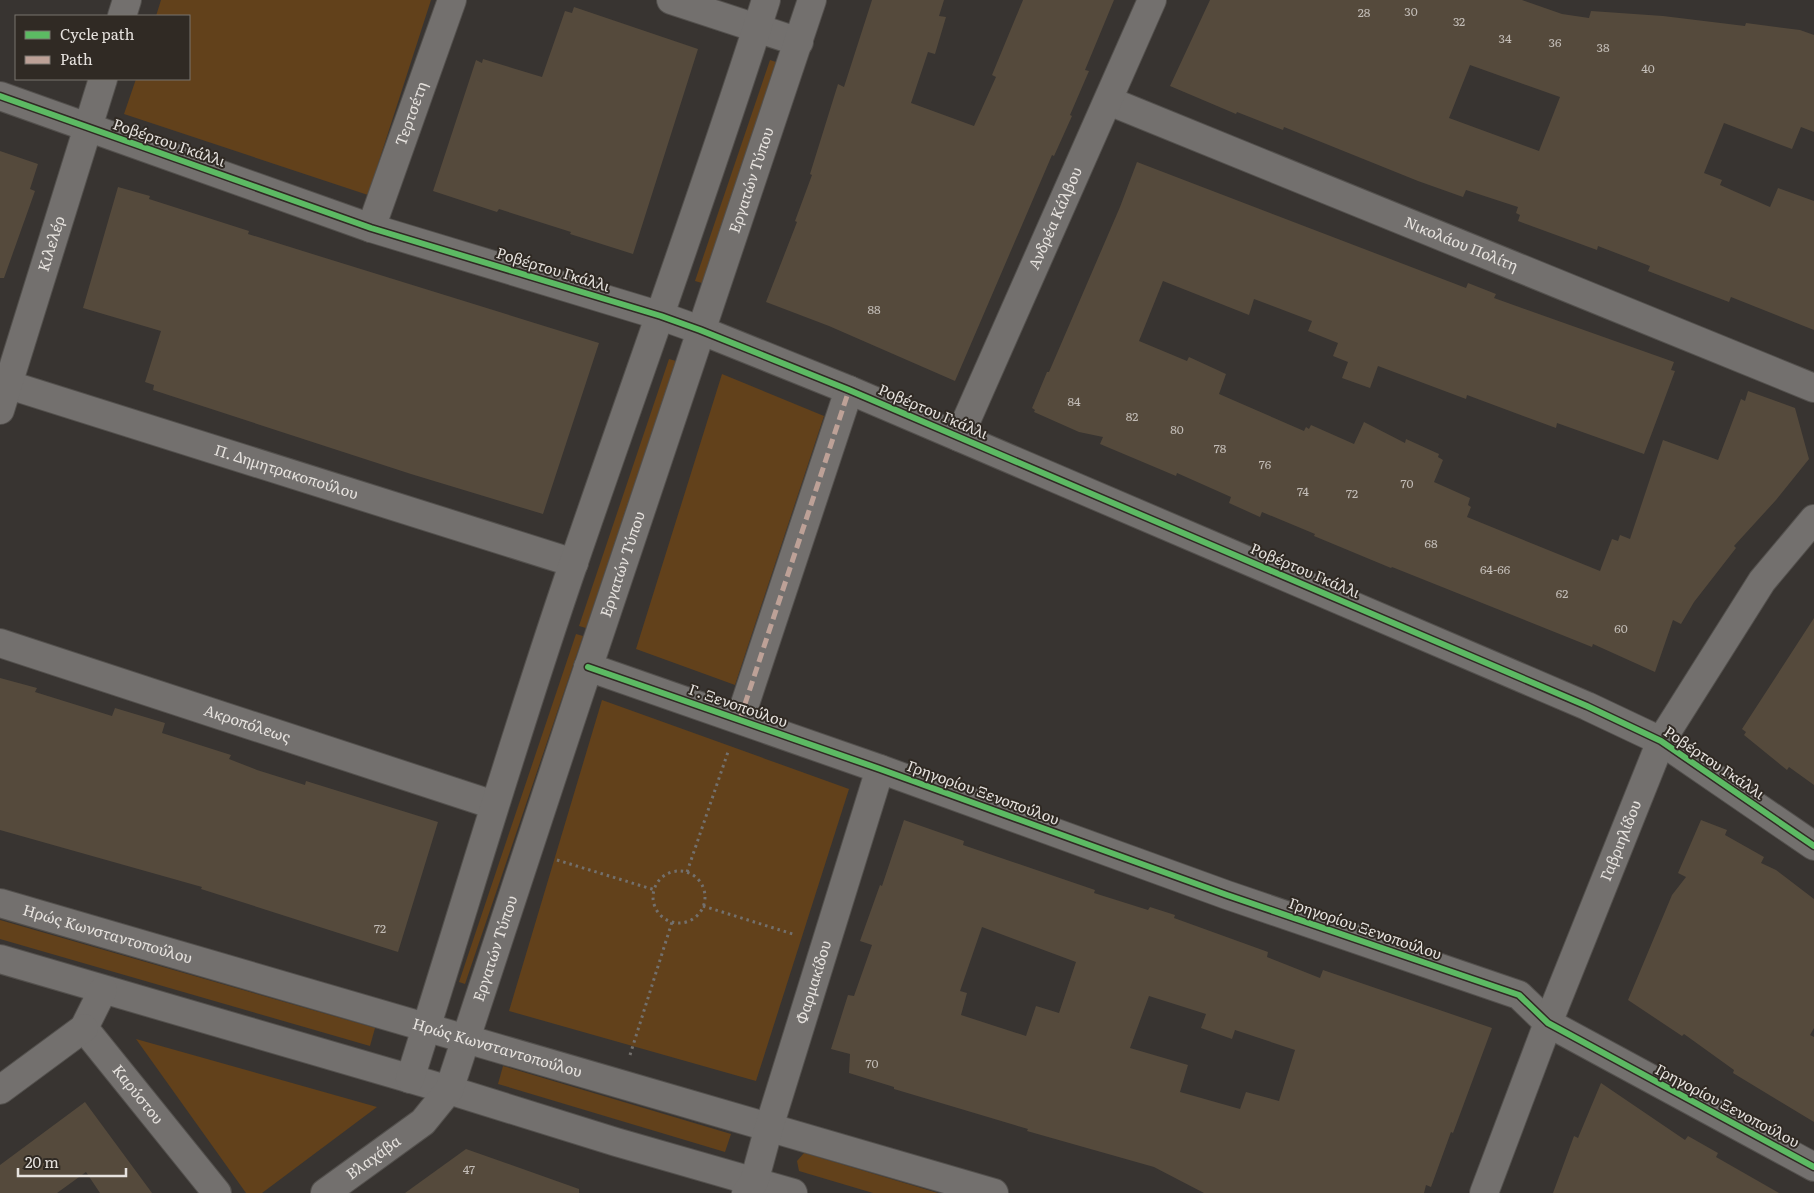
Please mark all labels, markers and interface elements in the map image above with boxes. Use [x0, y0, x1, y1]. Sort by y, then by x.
house number: 30 [1404, 2, 1418, 20]
house number: 28 [1358, 3, 1371, 21]
house number: 32 [1453, 12, 1465, 30]
legend [15, 15, 190, 80]
text: Cycle path [60, 22, 135, 45]
house number: 34 [1498, 29, 1512, 47]
house number: 36 [1549, 33, 1562, 51]
house number: 38 [1596, 38, 1610, 56]
text: Path [60, 47, 93, 70]
house number: 40 [1641, 59, 1655, 77]
street label: Τερτσέτη [388, 78, 432, 149]
street label: Ροβέρτου Γκάλλι [110, 112, 229, 172]
street label: Εργατών Τύπου [722, 123, 779, 236]
street label: Ανδρέα Κάλβου [1021, 162, 1087, 273]
street label: Νικολάου Πολίτη [1401, 209, 1522, 276]
street label: Κιλελέρ [31, 213, 70, 274]
street label: Ροβέρτου Γκάλλι [494, 240, 614, 297]
house number: 88 [867, 300, 881, 318]
street label: Ροβέρτου Γκάλλι [875, 377, 993, 444]
house number: 84 [1067, 392, 1081, 410]
house number: 82 [1126, 407, 1138, 425]
house number: 80 [1170, 420, 1184, 438]
street label: Π. Δημητρακοπούλου [212, 437, 362, 504]
house number: 78 [1214, 439, 1227, 457]
house number: 76 [1259, 455, 1272, 473]
house number: 70 [1400, 474, 1414, 492]
house number: 74 [1297, 482, 1309, 500]
house number: 72 [1346, 484, 1358, 502]
street label: Εργατών Τύπου [593, 507, 650, 620]
house number: 68 [1424, 534, 1438, 552]
street label: Ροβέρτου Γκάλλι [1247, 536, 1365, 603]
house number: 64-66 [1480, 560, 1511, 578]
house number: 62 [1556, 584, 1568, 602]
house number: 60 [1614, 619, 1628, 637]
street label: Γ. Ξενοπούλου [686, 677, 791, 732]
street label: Ακροπόλεως [201, 698, 294, 748]
street label: Ροβέρτου Γκάλλι [1660, 719, 1771, 804]
street label: Γρηγορίου Ξενοπούλου [904, 753, 1063, 830]
street label: Γαβριηλίδου [1593, 796, 1646, 884]
street label: Γρηγορίου Ξενοπούλου [1286, 891, 1445, 965]
street label: Εργατών Τύπου [466, 892, 522, 1004]
street label: Ηρώς Κωνσταντοπούλου [20, 897, 196, 969]
house number: 72 [374, 919, 386, 937]
street label: Φαρμακίδου [789, 937, 836, 1027]
street label: Ηρώς Κωνσταντοπούλου [410, 1011, 585, 1082]
house number: 70 [865, 1054, 879, 1072]
street label: Γρηγορίου Ξενοπούλου [1651, 1057, 1804, 1153]
street label: Καρύστου [108, 1059, 170, 1129]
street label: Βλαχάβα [340, 1129, 405, 1184]
scale bar [18, 1146, 125, 1178]
text: 20 m [25, 1150, 59, 1173]
house number: 47 [463, 1160, 475, 1178]

